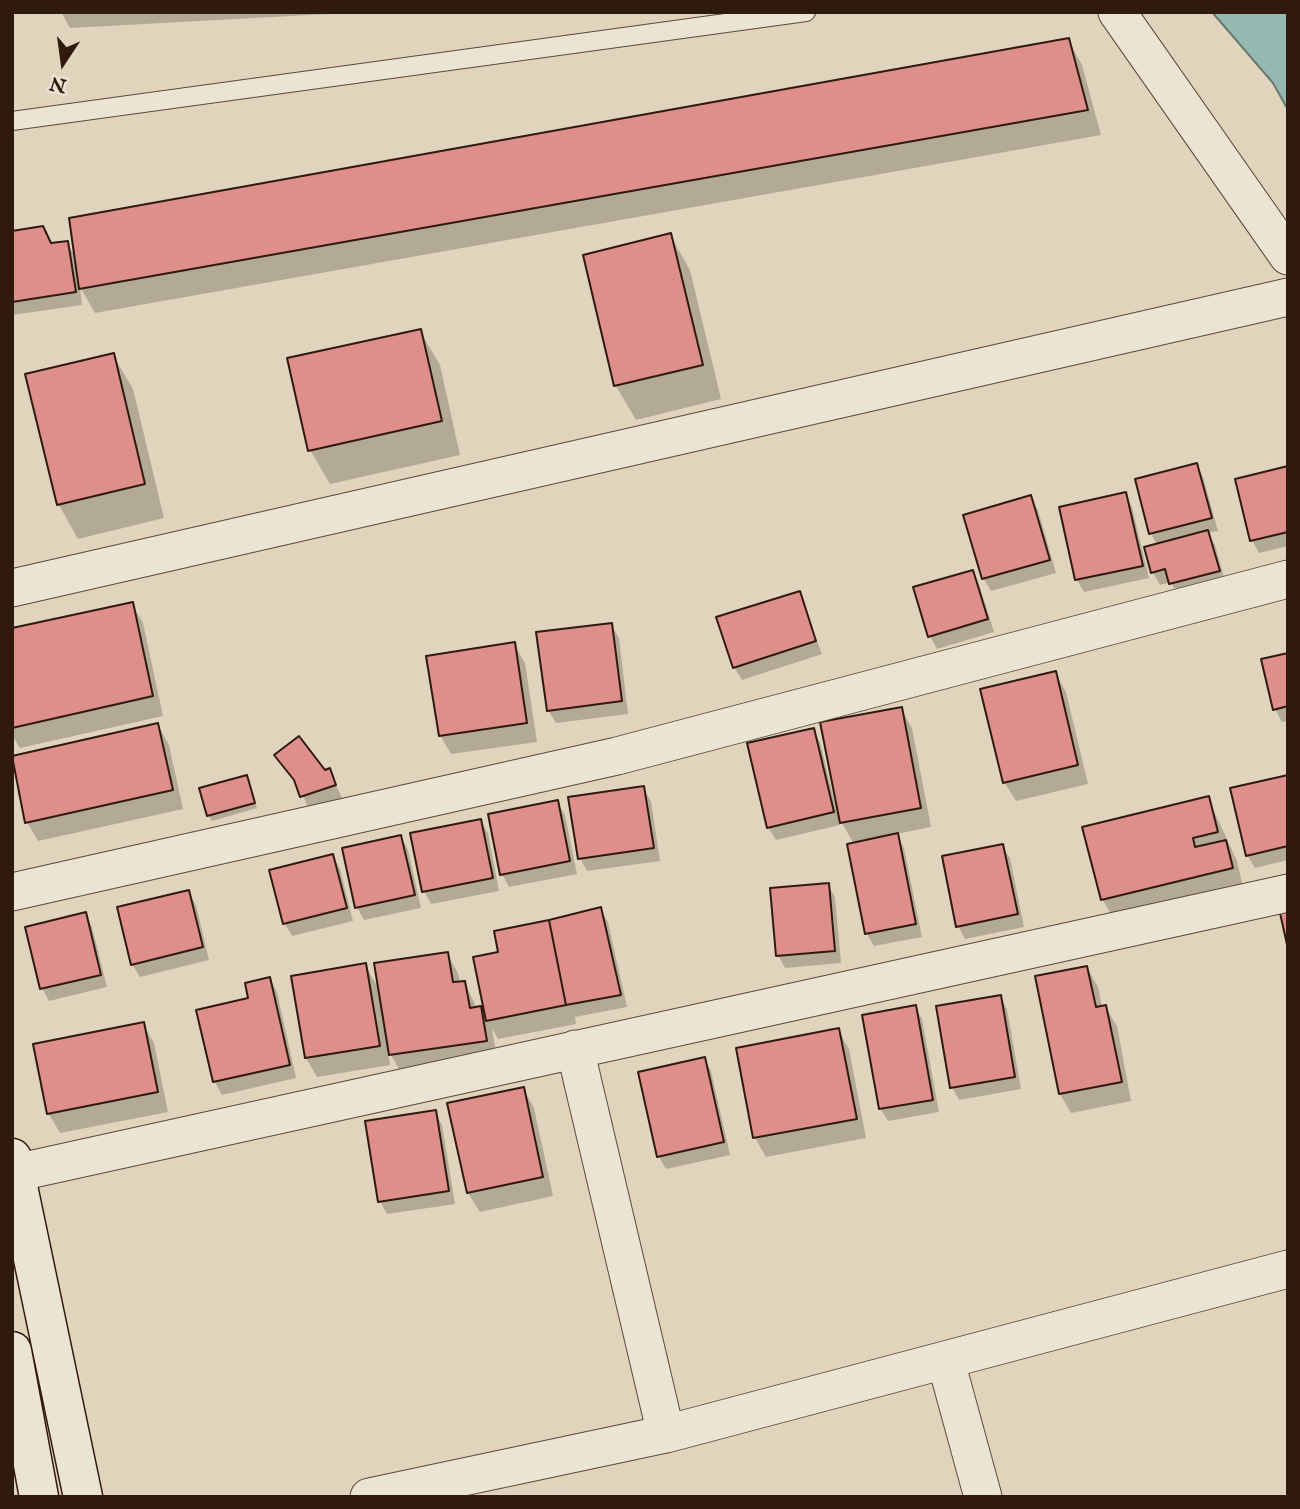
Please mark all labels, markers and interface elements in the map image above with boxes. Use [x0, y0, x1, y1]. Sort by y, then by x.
north arrow [28, 28, 98, 98]
text: N [48, 70, 69, 97]

